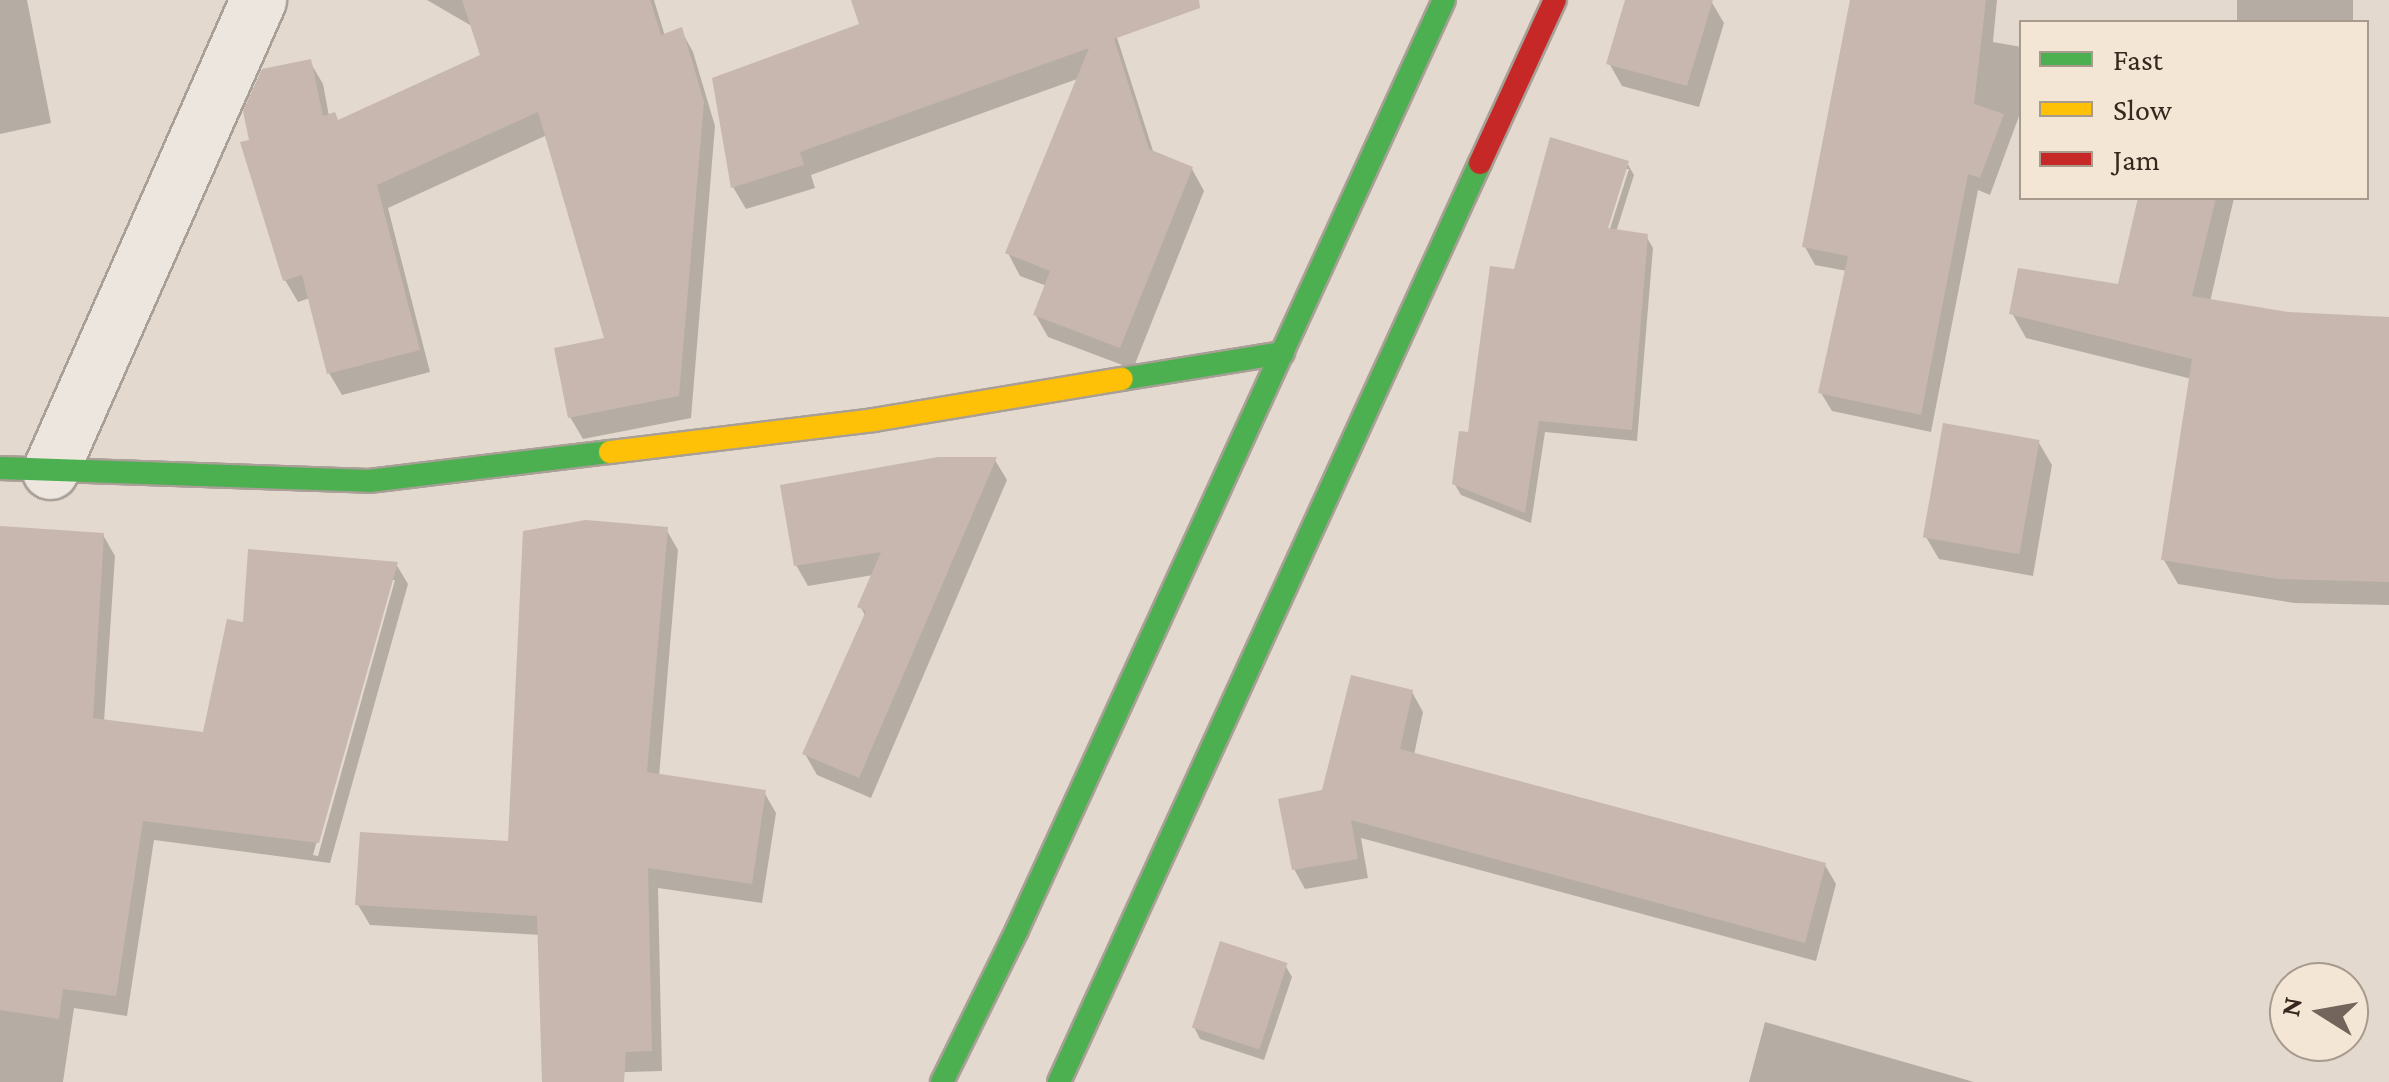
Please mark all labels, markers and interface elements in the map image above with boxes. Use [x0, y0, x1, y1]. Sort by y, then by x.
legend [2019, 20, 2369, 200]
text: Fast [2113, 43, 2163, 76]
text: Slow [2113, 93, 2172, 126]
text: Jam [2113, 143, 2160, 176]
north arrow [2269, 962, 2369, 1062]
text: N [2274, 994, 2308, 1019]

